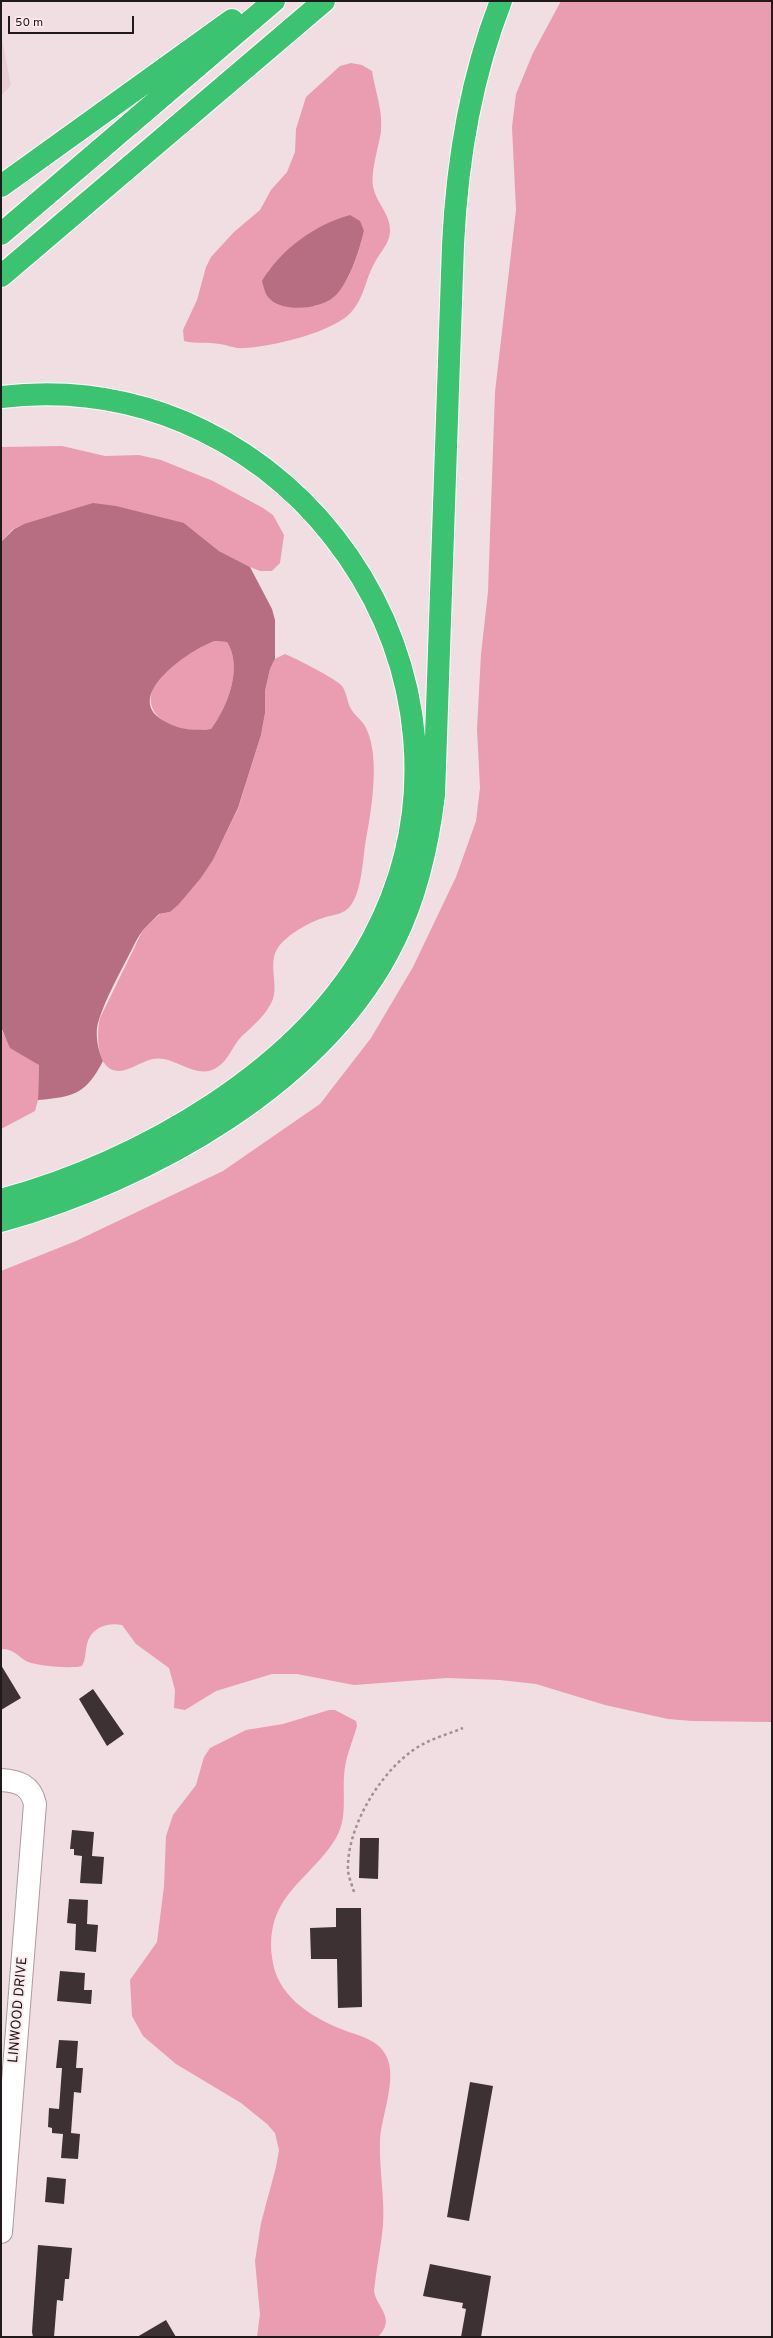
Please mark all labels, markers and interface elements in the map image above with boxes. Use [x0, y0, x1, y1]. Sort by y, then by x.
scale bar [10, 8, 136, 34]
text: 50 m [15, 15, 43, 31]
street label: LINWOOD DRIVE [6, 1956, 32, 2064]

